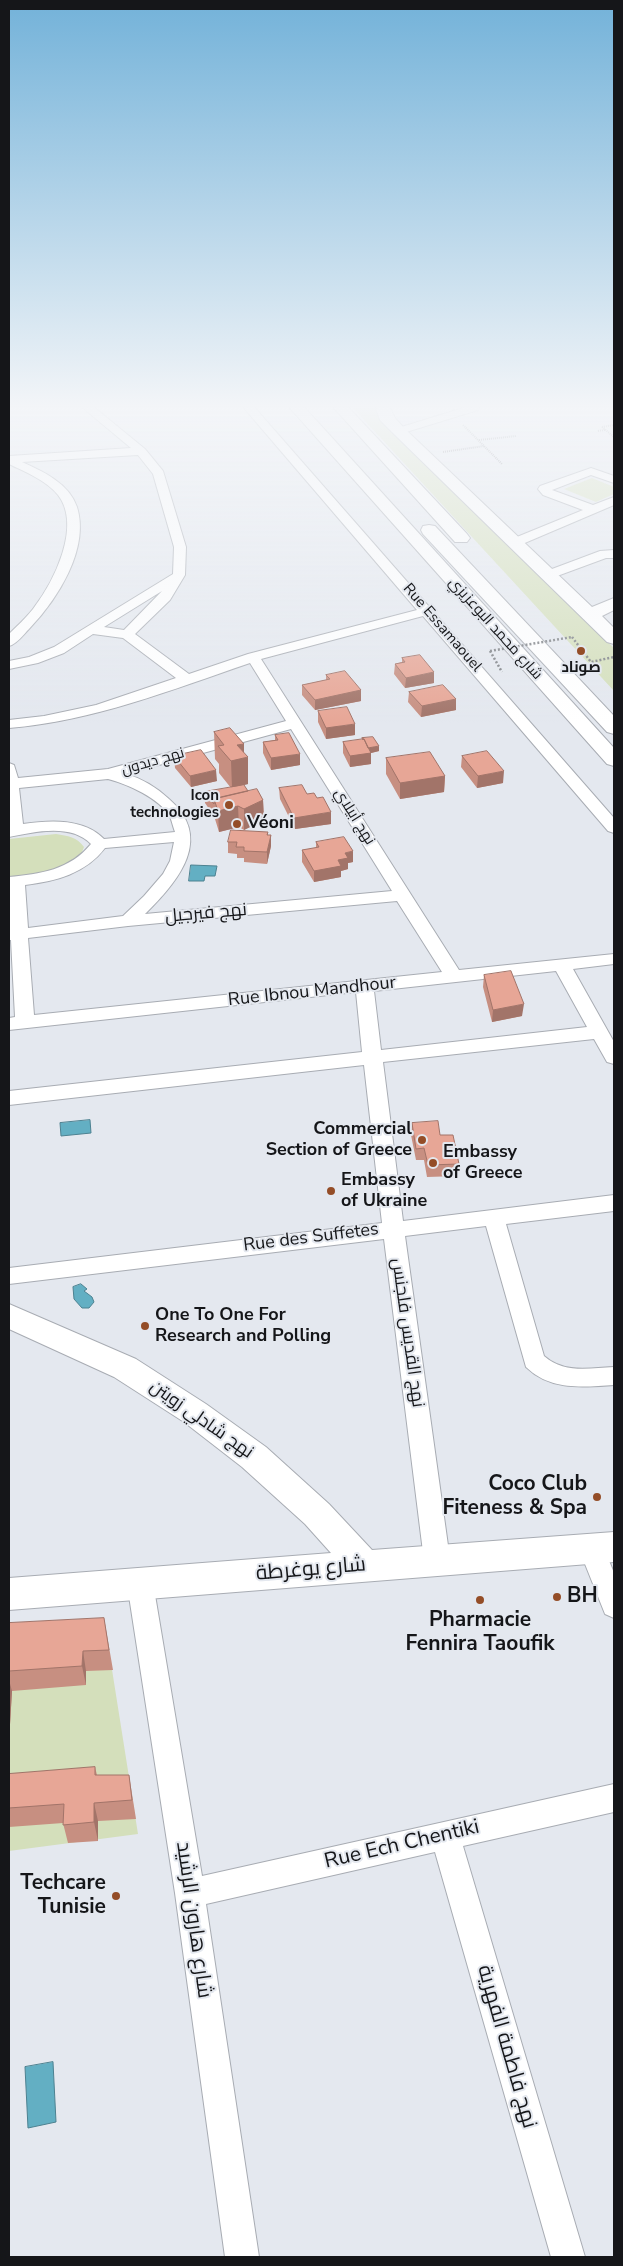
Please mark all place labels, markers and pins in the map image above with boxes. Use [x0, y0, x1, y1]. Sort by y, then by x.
marker: صوناد [575, 645, 587, 657]
place label: صوناد [561, 659, 601, 677]
place label: Icon technologies [130, 787, 219, 822]
marker: Icon technologies [223, 799, 235, 811]
place label: Véoni [247, 813, 294, 835]
marker: Véoni [231, 818, 243, 830]
place label: Commercial Section of Greece [266, 1119, 412, 1162]
marker: Commercial Section of Greece [416, 1134, 428, 1146]
place label: Embassy of Greece [443, 1142, 522, 1184]
marker: Embassy of Greece [427, 1157, 439, 1169]
place label: Embassy of Ukraine [341, 1170, 427, 1212]
marker: Embassy of Ukraine [325, 1185, 337, 1197]
place label: One To One For Research and Polling [155, 1305, 331, 1348]
marker: One To One For Research and Polling [139, 1320, 151, 1332]
place label: Coco Club Fiteness & Spa [442, 1472, 587, 1522]
marker: Coco Club Fiteness & Spa [591, 1491, 603, 1503]
place label: BH [567, 1584, 598, 1610]
marker: BH [551, 1591, 563, 1603]
marker: Pharmacie Fennira Taoufik [474, 1594, 486, 1606]
place label: Pharmacie Fennira Taoufik [405, 1608, 555, 1658]
place label: Techcare Tunisie [20, 1871, 106, 1921]
marker: Techcare Tunisie [110, 1890, 122, 1902]

